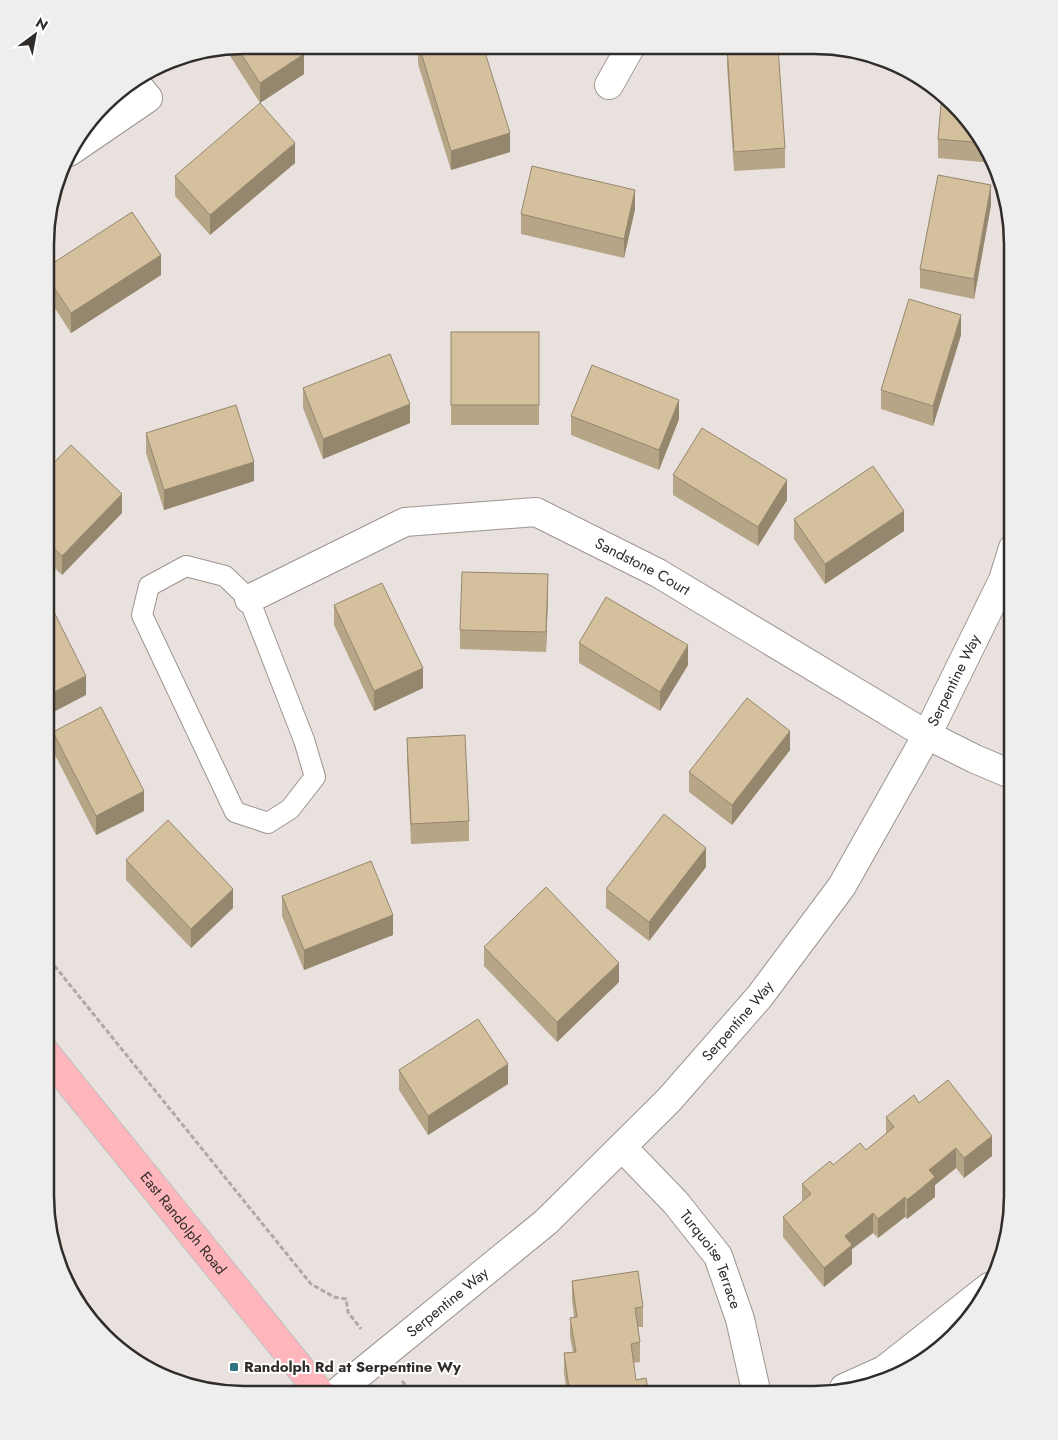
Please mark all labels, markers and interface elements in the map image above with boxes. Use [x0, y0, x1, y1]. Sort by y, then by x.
north arrow [10, 10, 60, 60]
text: N [32, 13, 52, 35]
street label: Sandstone Court [591, 532, 695, 601]
street label: Serpentine Way [922, 630, 986, 730]
street label: Serpentine Way [697, 976, 779, 1066]
street label: East Randolph Road [135, 1167, 232, 1279]
street label: Turquoise Terrace [675, 1205, 747, 1312]
street label: Serpentine Way [402, 1262, 493, 1343]
place label: Randolph Rd at Serpentine Wy [244, 1356, 461, 1378]
marker: Randolph Rd at Serpentine Wy [228, 1361, 240, 1373]

